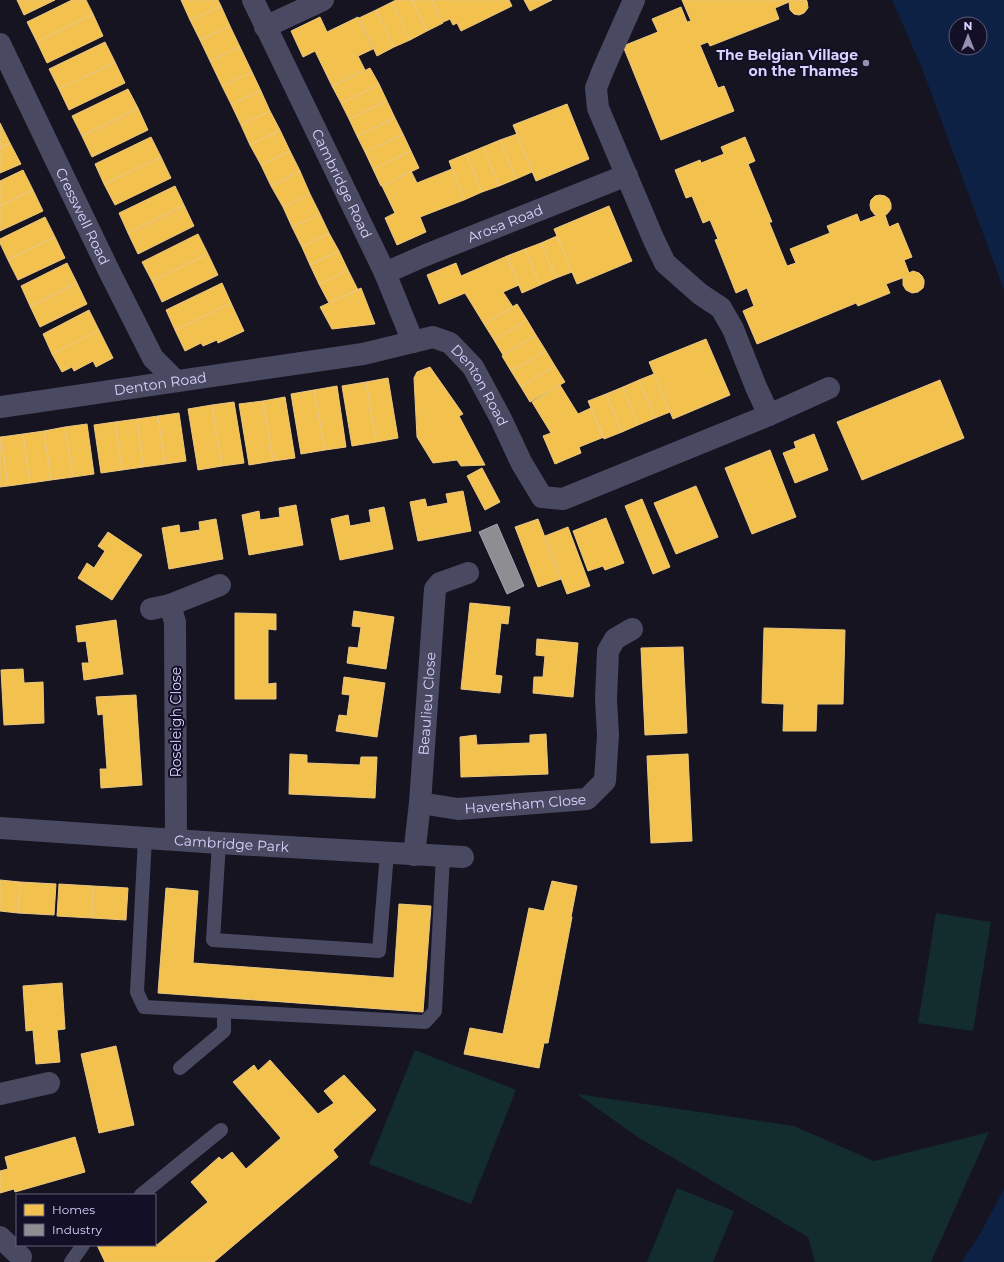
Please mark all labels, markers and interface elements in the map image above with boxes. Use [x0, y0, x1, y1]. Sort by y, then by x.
north arrow [948, 16, 988, 56]
text: N [964, 19, 972, 33]
place label: The Belgian Village on the Thames [716, 46, 859, 80]
marker: The Belgian Village on the Thames [861, 58, 871, 68]
street label: Cambridge Road [308, 126, 376, 241]
street label: Cresswell Road [52, 165, 114, 268]
street label: Arosa Road [465, 200, 546, 247]
street label: Denton Road [447, 341, 512, 429]
street label: Denton Road [113, 368, 208, 399]
street label: Beaulieu Close [414, 651, 440, 756]
street label: Roseleigh Close [167, 667, 185, 777]
street label: Haversham Close [464, 790, 587, 817]
street label: Cambridge Park [173, 831, 290, 856]
legend [16, 1194, 156, 1246]
text: Homes [52, 1202, 95, 1217]
text: Industry [52, 1222, 102, 1237]

